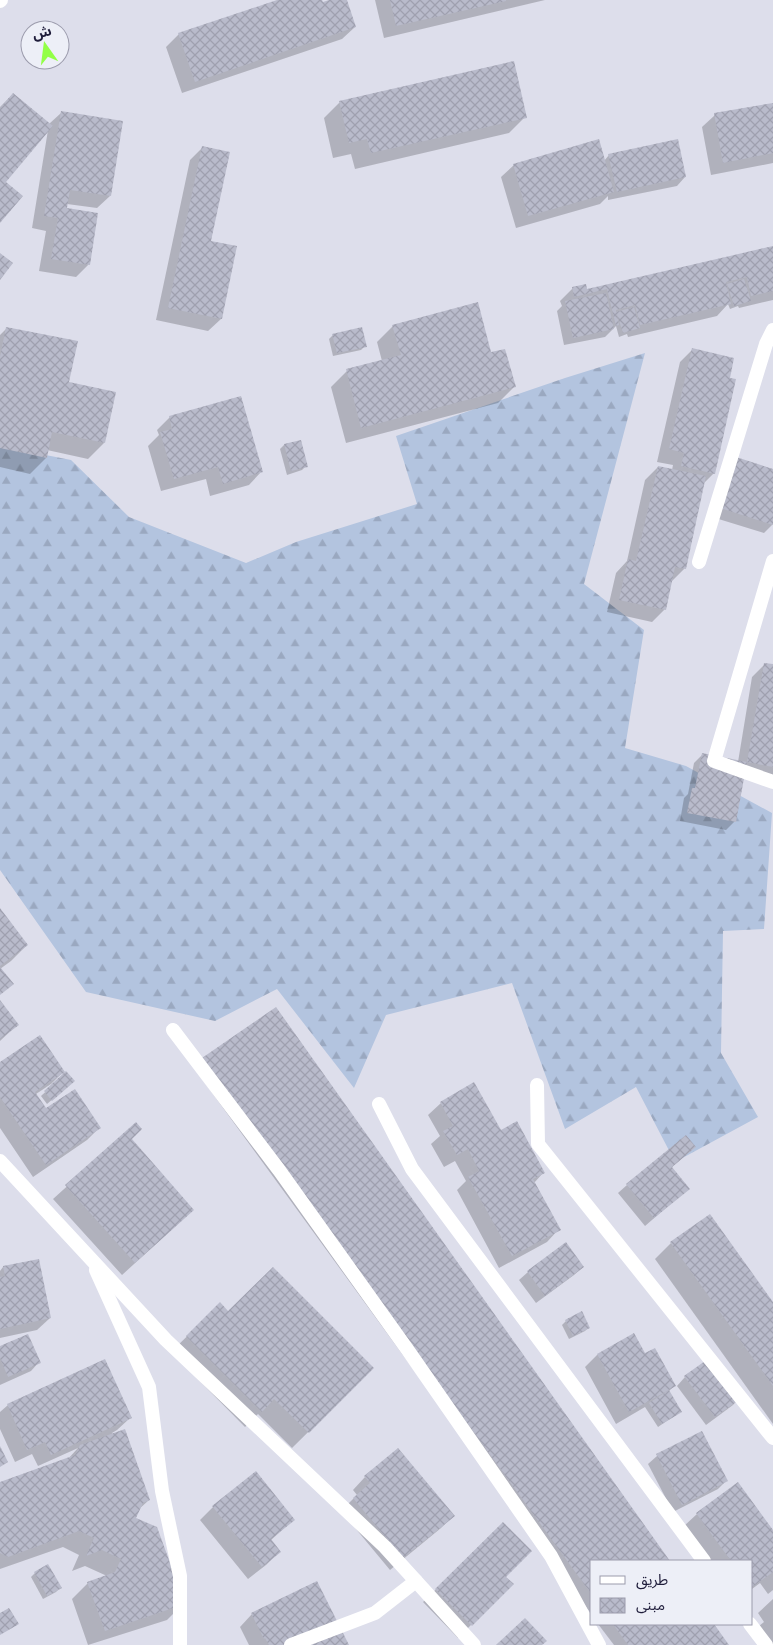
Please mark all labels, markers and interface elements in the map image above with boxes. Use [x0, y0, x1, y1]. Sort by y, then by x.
north arrow [20, 20, 70, 70]
text: ش [30, 20, 53, 43]
legend [590, 1560, 753, 1625]
text: طريق [636, 1569, 668, 1590]
text: مبنى [636, 1594, 665, 1614]

